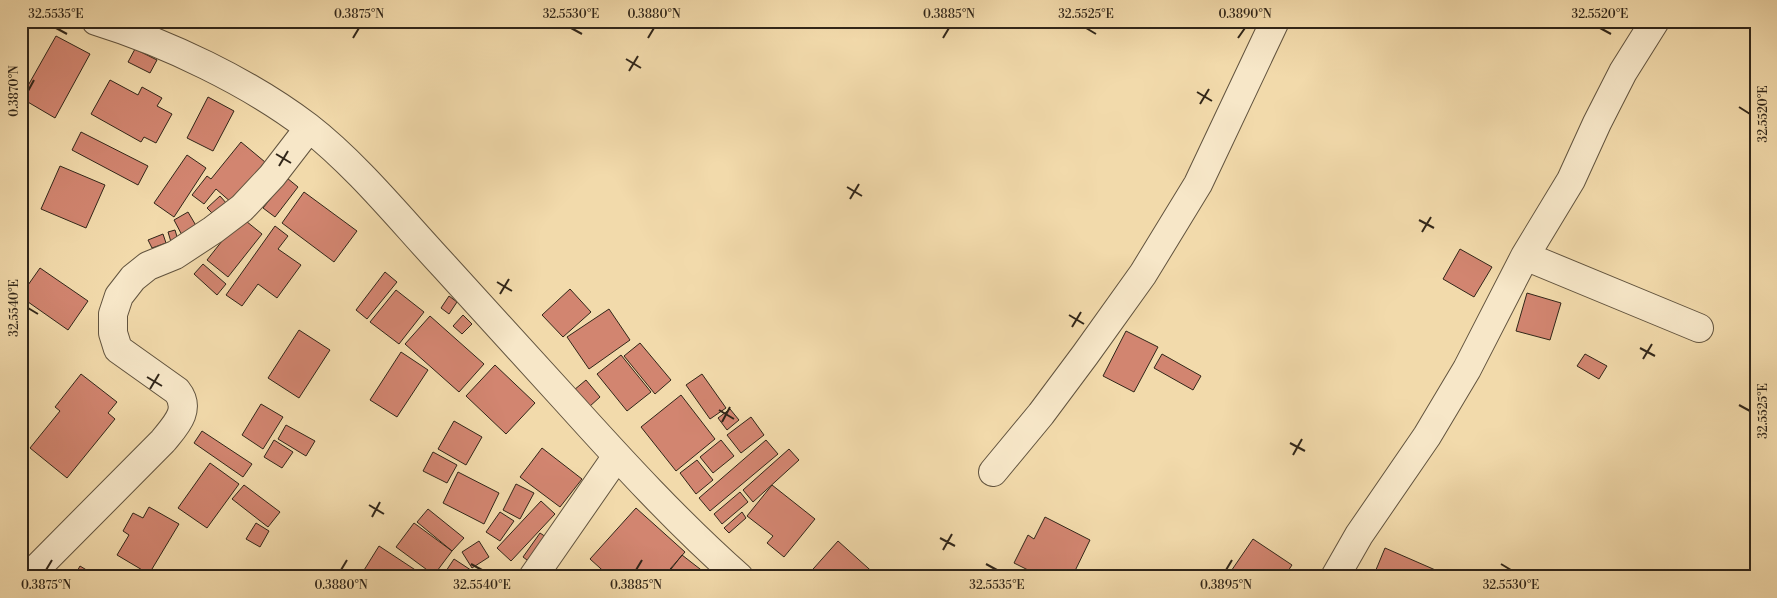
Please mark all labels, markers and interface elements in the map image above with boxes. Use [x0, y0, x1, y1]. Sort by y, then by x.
text: 32.5535°E [28, 7, 84, 22]
text: 0.3875°N [334, 7, 384, 22]
text: 32.5530°E [543, 7, 599, 22]
text: 0.3880°N [627, 7, 681, 22]
text: 0.3885°N [923, 7, 975, 22]
text: 32.5525°E [1058, 7, 1114, 22]
text: 0.3890°N [1218, 7, 1272, 22]
text: 32.5520°E [1572, 7, 1628, 22]
text: 0.3870°N [7, 65, 22, 117]
text: 32.5520°E [1756, 86, 1771, 142]
text: 32.5540°E [7, 279, 22, 337]
text: 32.5525°E [1756, 383, 1771, 439]
text: 0.3875°N [21, 578, 71, 593]
text: 0.3880°N [314, 578, 368, 593]
text: 32.5540°E [453, 578, 511, 593]
text: 0.3885°N [610, 578, 662, 593]
text: 32.5535°E [969, 578, 1025, 593]
text: 0.3895°N [1200, 578, 1252, 593]
text: 32.5530°E [1483, 578, 1539, 593]

